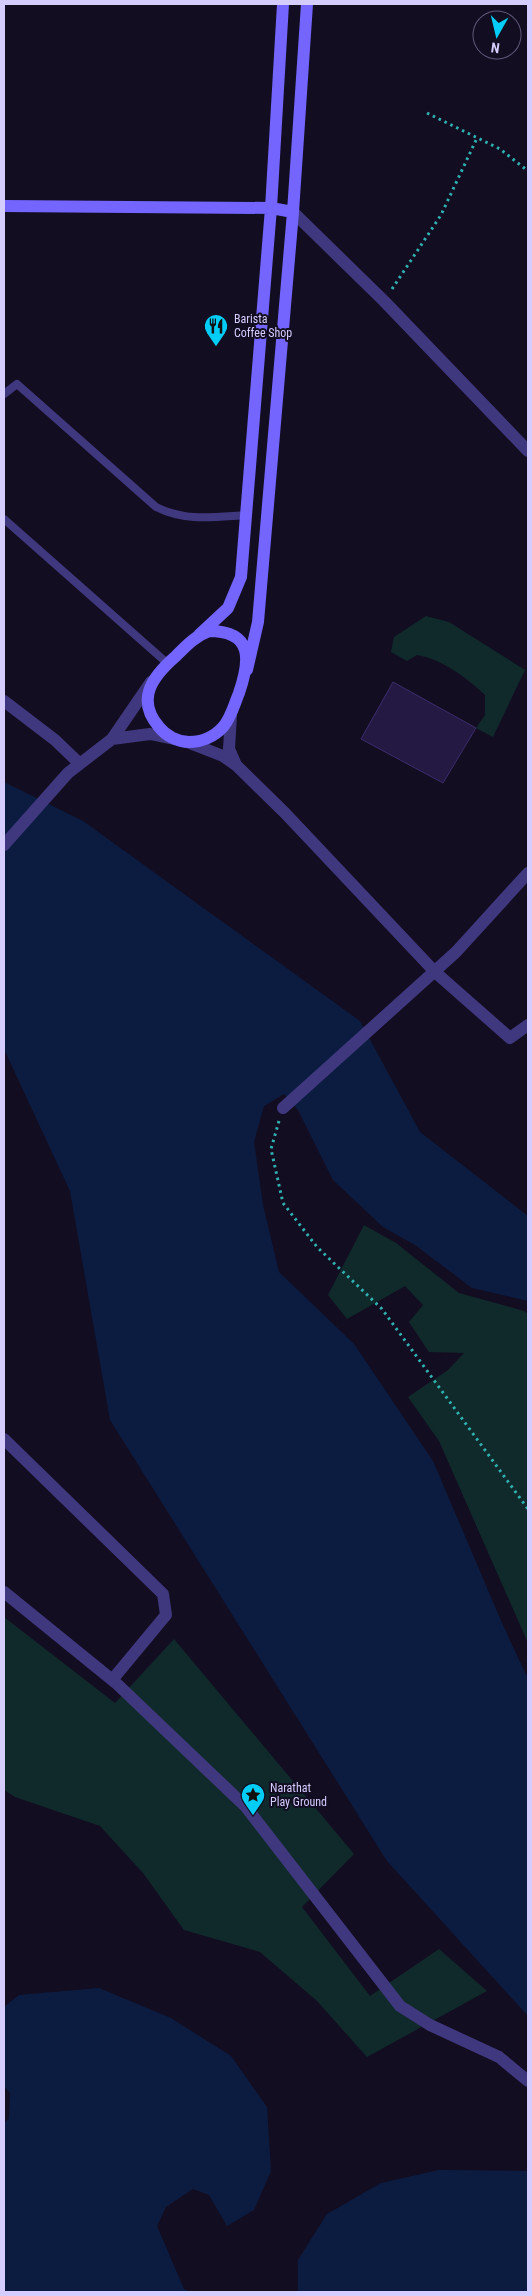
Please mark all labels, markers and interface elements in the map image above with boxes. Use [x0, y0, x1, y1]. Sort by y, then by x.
north arrow [472, 10, 522, 60]
text: N [490, 39, 501, 56]
place label: Barista Coffee Shop [234, 312, 292, 340]
restaurant icon: Barista Coffee Shop [203, 313, 229, 347]
place label: Narathat Play Ground [270, 1781, 327, 1809]
place icon: Narathat Play Ground [240, 1782, 266, 1816]

